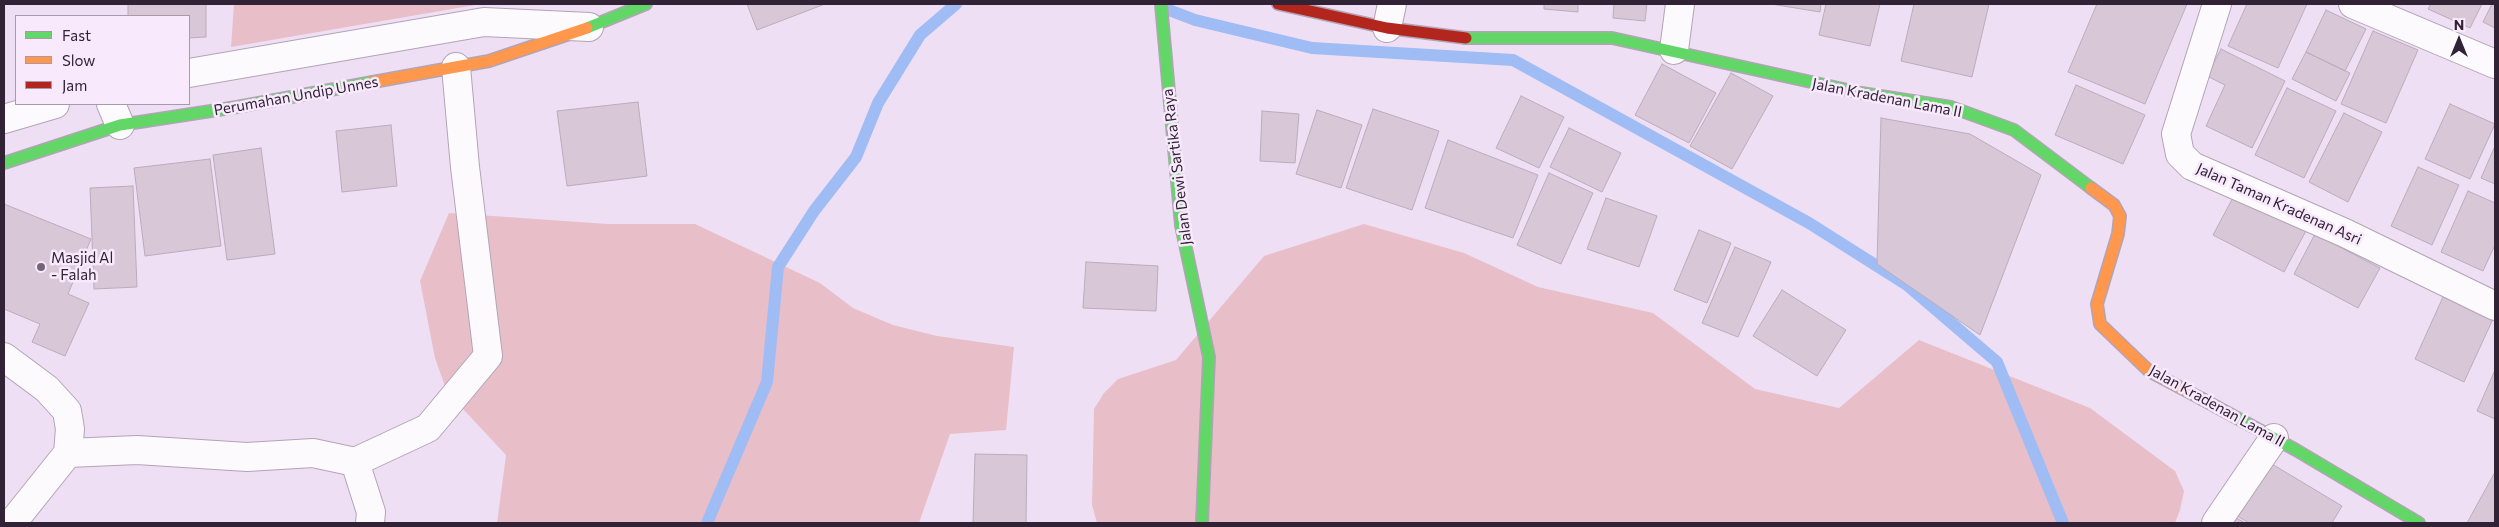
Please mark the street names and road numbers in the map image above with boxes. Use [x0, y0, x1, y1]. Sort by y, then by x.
street label: Perumahan Undip Unnes [212, 73, 380, 119]
street label: Jalan Kradenan Lama II [1811, 75, 1963, 121]
street label: Jalan Dewi Sartika Raya [1158, 88, 1196, 246]
street label: Jalan Taman Kradenan Asri [2194, 159, 2364, 249]
street label: Jalan Kradenan Lama II [2146, 361, 2288, 451]

